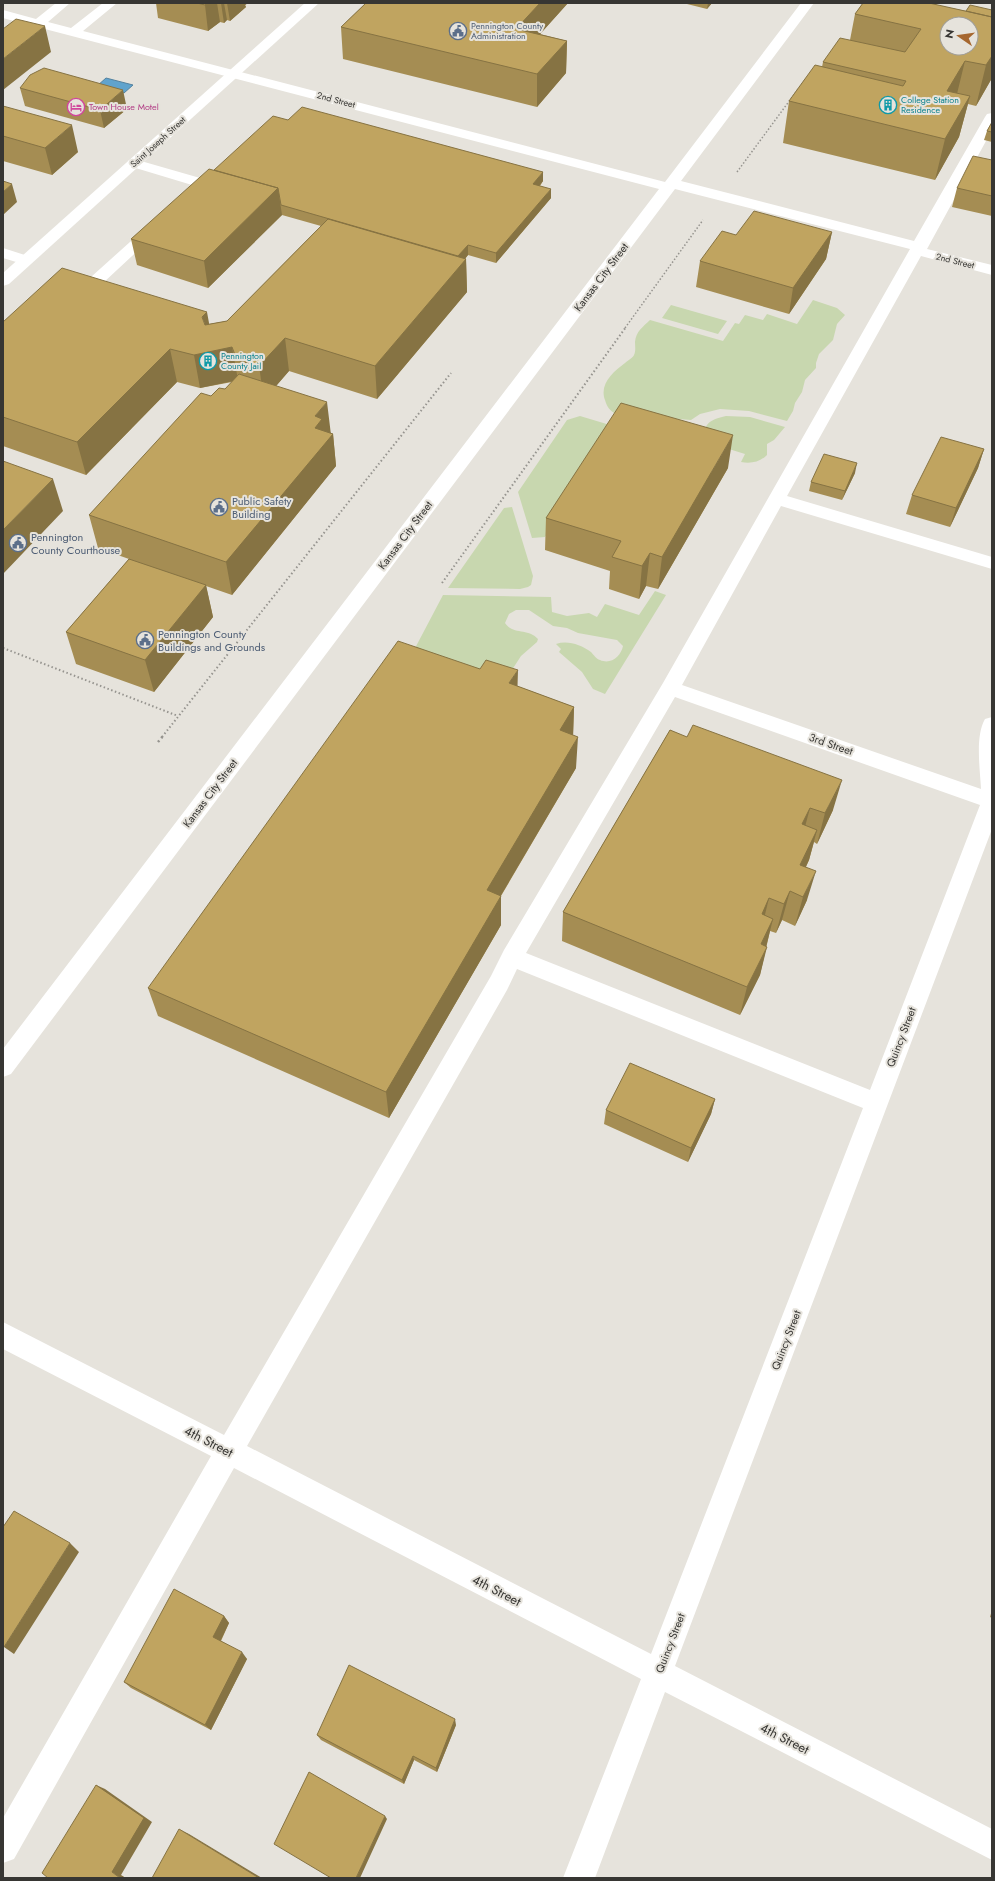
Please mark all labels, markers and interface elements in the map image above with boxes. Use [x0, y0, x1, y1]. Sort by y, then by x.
north arrow [939, 16, 979, 56]
place label: Pennington County Administration [471, 19, 543, 42]
public building icon: Pennington County Administration [448, 21, 468, 41]
text: N [940, 28, 958, 40]
street label: 2nd Street [316, 88, 358, 111]
place label: College Station Residence [901, 93, 959, 116]
building icon: College Station Residence [878, 95, 898, 115]
hotel icon: Town House Motel [66, 97, 86, 117]
place label: Town House Motel [89, 100, 159, 113]
street label: Saint Joseph Street [127, 113, 189, 170]
street label: Kansas City Street [570, 239, 632, 315]
street label: 2nd Street [935, 249, 976, 272]
place label: Pennington County Jail [221, 349, 264, 372]
building icon: Pennington County Jail [198, 351, 218, 371]
place label: Public Safety Building [232, 493, 292, 522]
public building icon: Public Safety Building [209, 497, 229, 517]
street label: Kansas City Street [374, 497, 436, 573]
place label: Pennington County Courthouse [31, 529, 121, 558]
public building icon: Pennington County Courthouse [8, 533, 28, 553]
place label: Pennington County Buildings and Grounds [158, 626, 266, 655]
public building icon: Pennington County Buildings and Grounds [135, 630, 155, 650]
street label: 3rd Street [807, 729, 855, 759]
street label: Kansas City Street [179, 755, 241, 831]
street label: Quincy Street [882, 1005, 920, 1069]
street label: Quincy Street [767, 1308, 805, 1372]
street label: 4th Street [181, 1421, 237, 1462]
street label: 4th Street [469, 1570, 525, 1611]
street label: Quincy Street [651, 1611, 689, 1675]
street label: 4th Street [757, 1718, 813, 1759]

